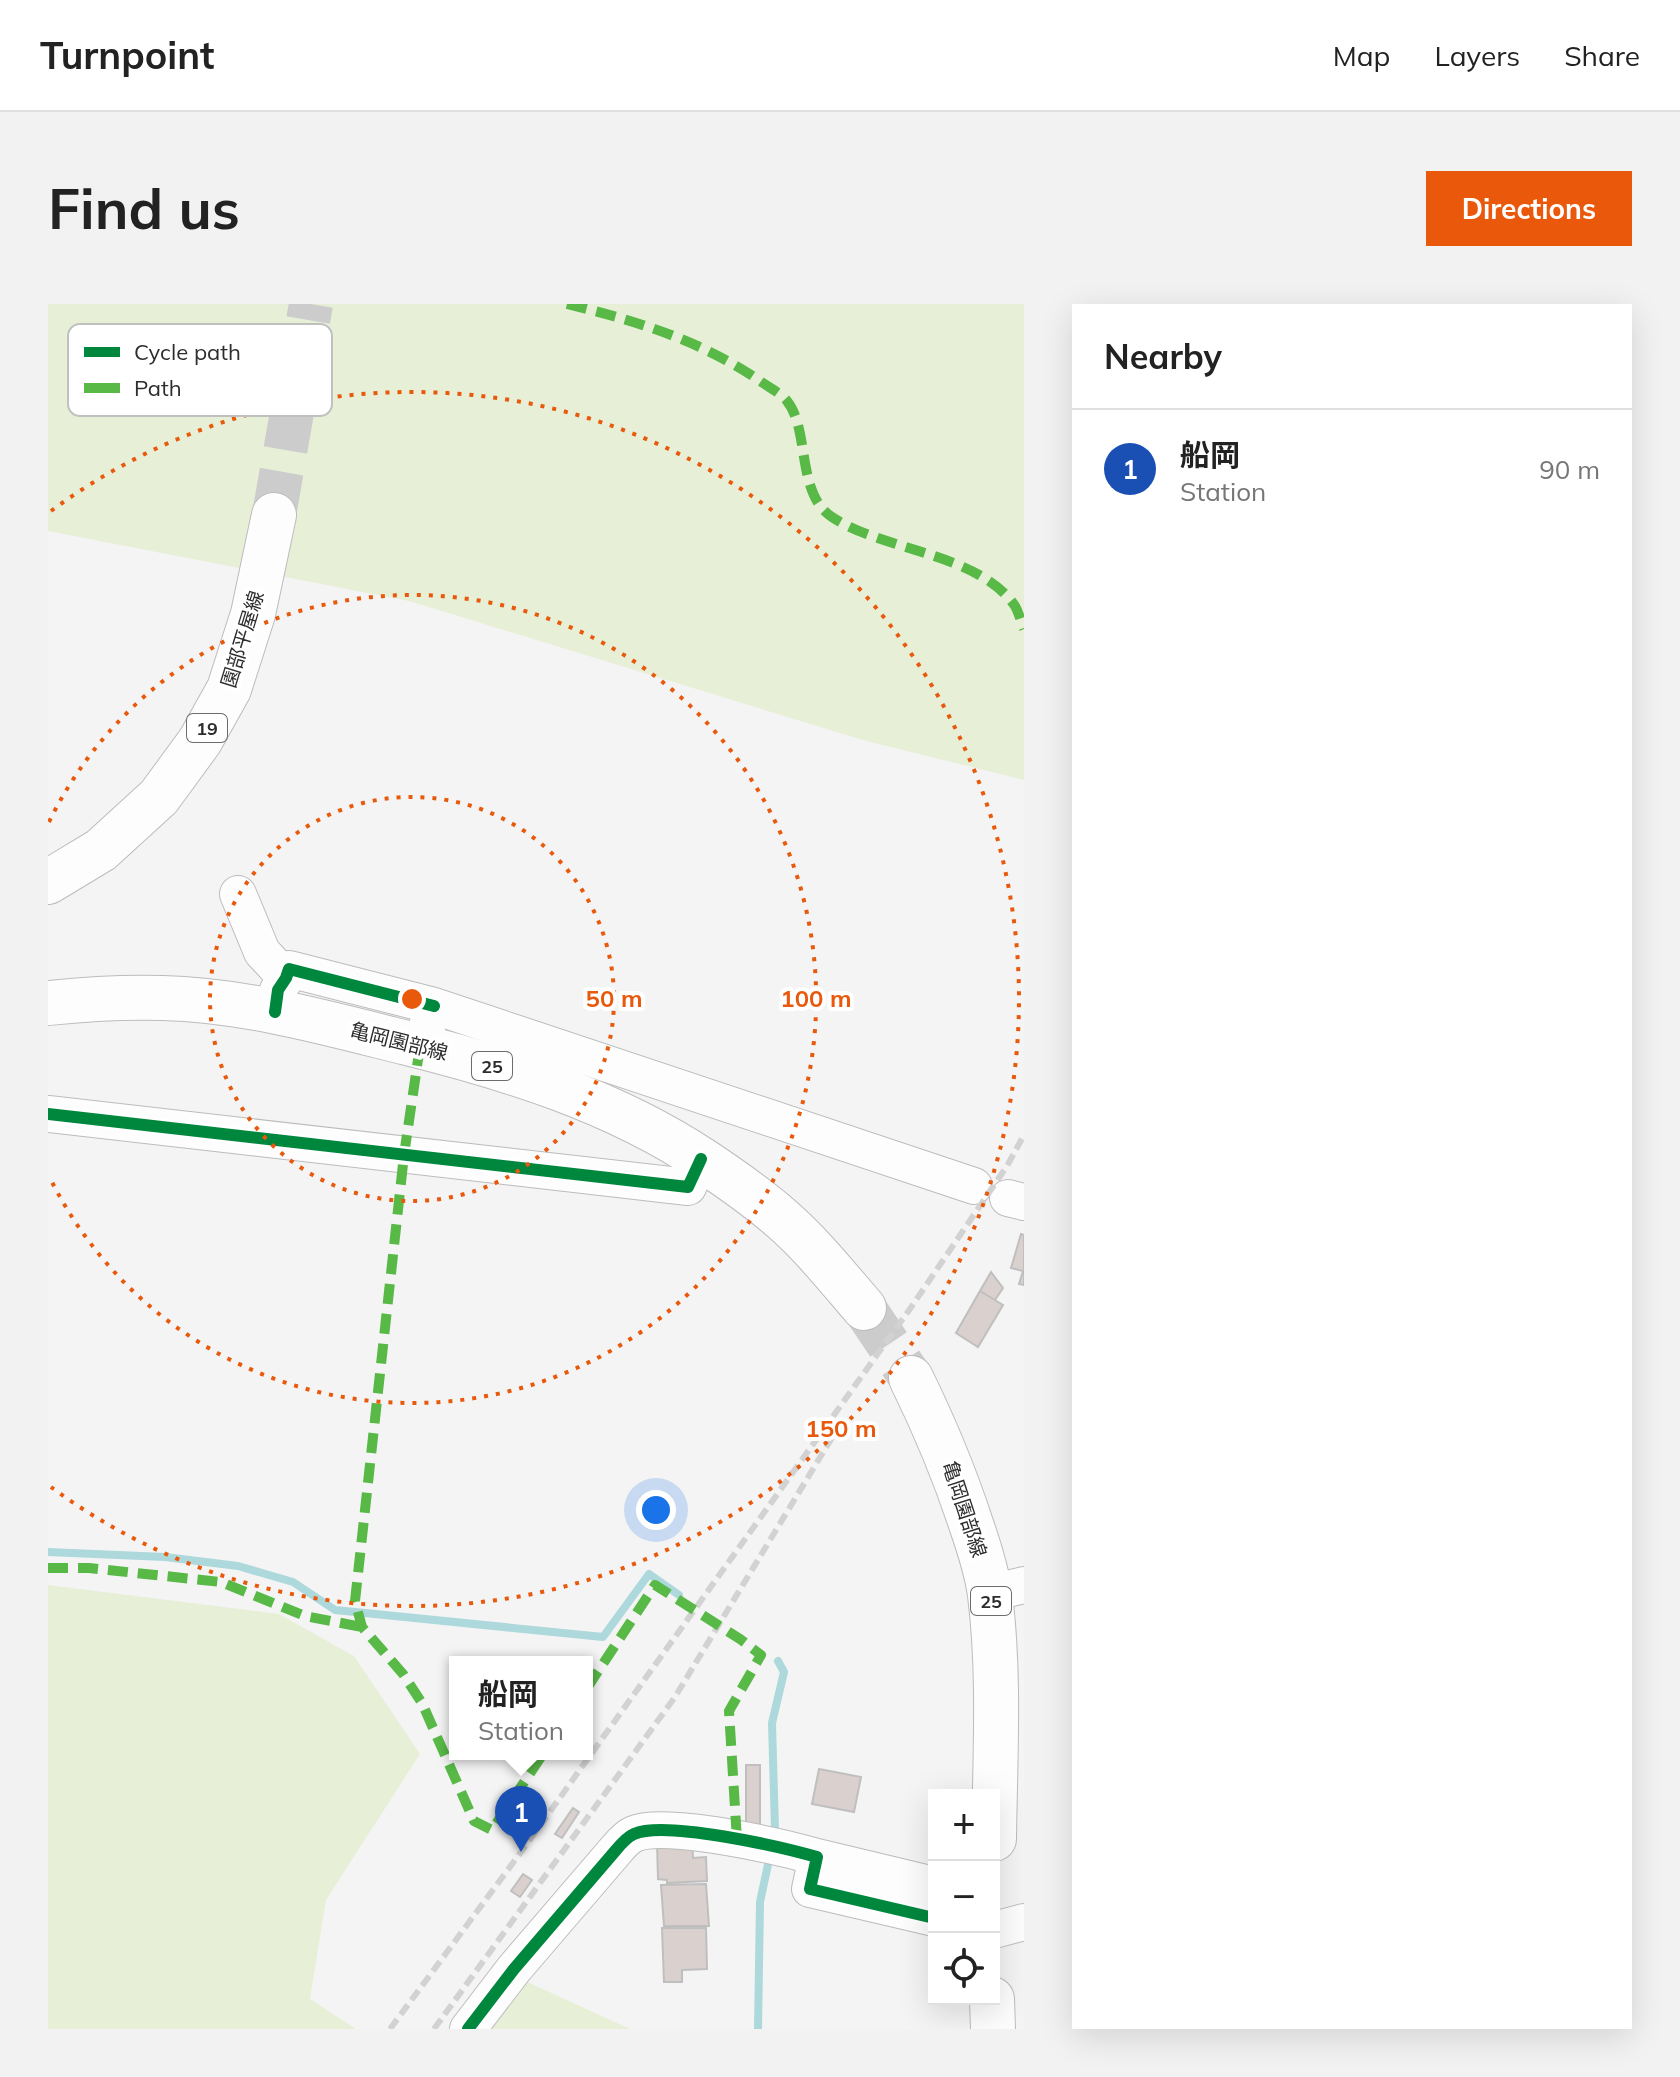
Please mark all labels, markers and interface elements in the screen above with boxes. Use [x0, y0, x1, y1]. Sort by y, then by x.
text: Turnpoint [40, 31, 214, 79]
text: Map [1333, 38, 1390, 73]
text: Layers [1434, 38, 1520, 73]
text: Share [1564, 38, 1640, 73]
button: Directions [1426, 171, 1632, 246]
text: Find us [48, 173, 240, 243]
legend [68, 324, 332, 416]
text: Nearby [1104, 335, 1222, 378]
text: Cycle path [134, 338, 241, 366]
text: Path [134, 374, 182, 402]
text: 船岡 [1180, 436, 1240, 474]
text: 1 [1122, 453, 1138, 486]
text: 90 m [1539, 453, 1600, 486]
text: Station [1180, 475, 1266, 508]
street label: 園部平屋線 [215, 588, 269, 690]
road number: 19 [187, 714, 227, 742]
text: 50 m [586, 983, 642, 1013]
text: 100 m [780, 983, 852, 1013]
centre of rings [398, 985, 426, 1013]
street label: 亀岡園部線 [347, 1017, 451, 1065]
road number: 25 [472, 1052, 512, 1080]
text: 150 m [805, 1413, 877, 1443]
street label: 亀岡園部線 [938, 1458, 992, 1560]
your location [636, 1490, 676, 1530]
road number: 25 [971, 1587, 1011, 1615]
popup [449, 1656, 593, 1760]
text: 船岡 [478, 1675, 538, 1713]
text: Station [478, 1714, 564, 1747]
pin: 1 [495, 1786, 547, 1852]
map controls [928, 1789, 1000, 2005]
button: + [928, 1789, 1000, 1861]
button: − [928, 1861, 1000, 1933]
button: locate [928, 1933, 1000, 2005]

